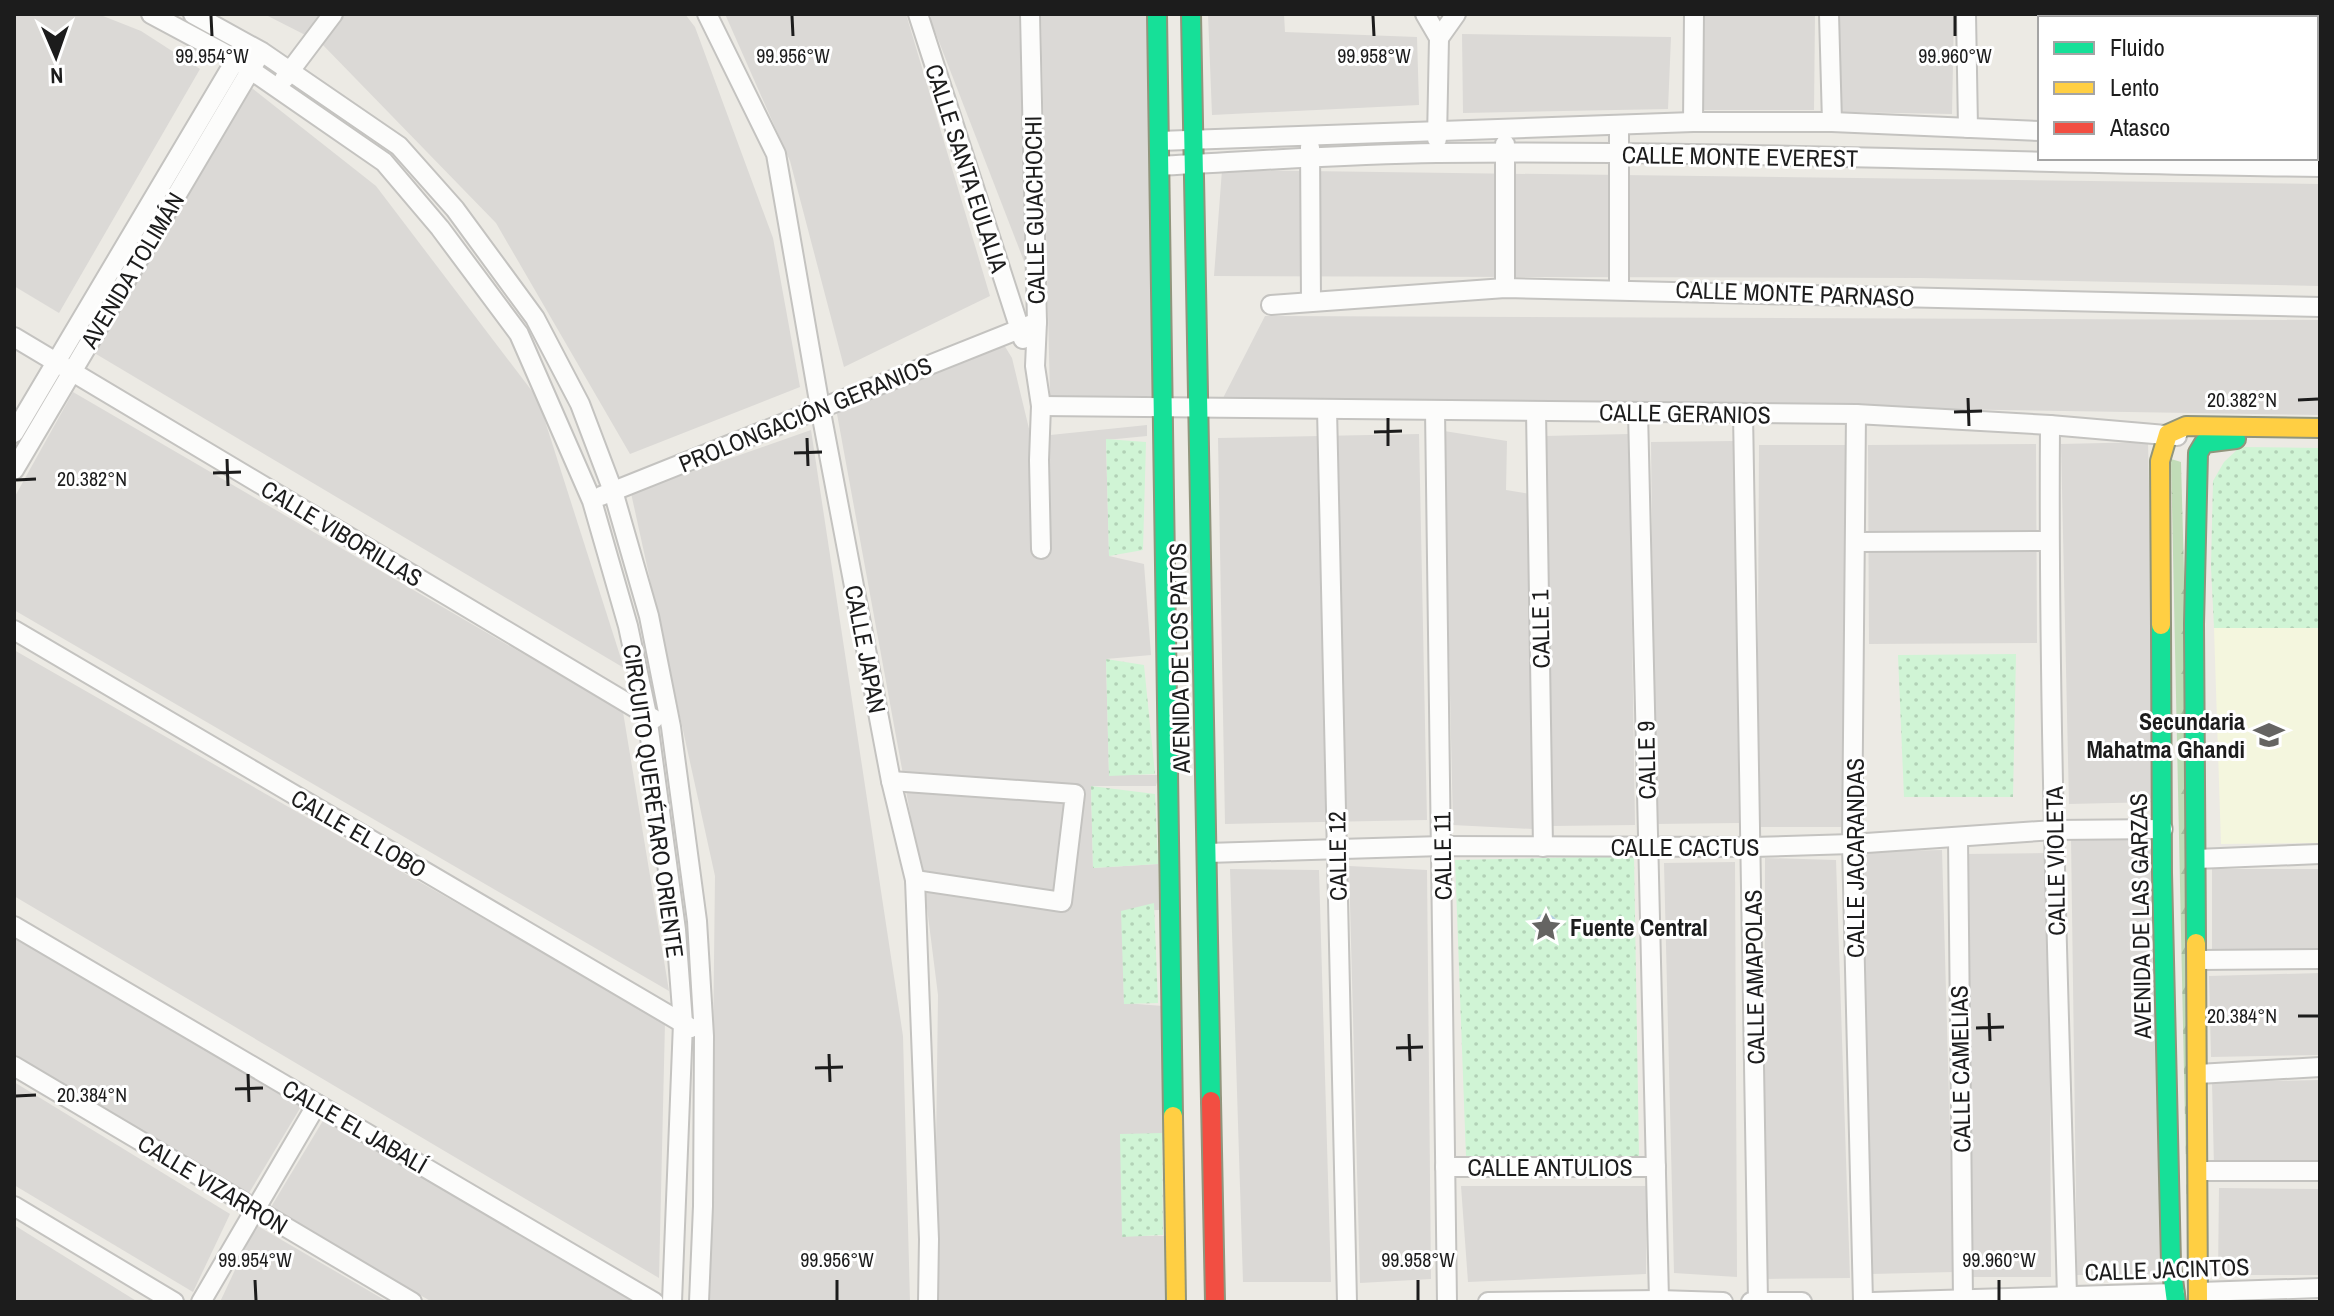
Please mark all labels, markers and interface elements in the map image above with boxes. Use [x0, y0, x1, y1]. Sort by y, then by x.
north arrow [16, 16, 96, 96]
legend [2038, 16, 2318, 160]
text: Fluido [2110, 31, 2165, 63]
text: 99.954°W [175, 42, 249, 69]
text: 99.956°W [756, 42, 830, 69]
text: 99.958°W [1337, 42, 1411, 69]
text: 99.960°W [1918, 42, 1992, 69]
street label: CALLE SANTA EULALIA [918, 60, 1016, 277]
text: N [50, 61, 64, 91]
text: Lento [2110, 71, 2159, 103]
text: Atasco [2109, 111, 2170, 143]
street label: CALLE GUACHOCHI [1016, 116, 1052, 304]
street label: CALLE MONTE EVEREST [1622, 138, 1858, 174]
street label: AVENIDA TOLIMÁN [72, 186, 191, 355]
street label: CALLE MONTE PARNASO [1675, 273, 1915, 313]
street label: PROLONGACIÓN GERANIOS [674, 349, 936, 479]
text: 20.382°N [2207, 386, 2277, 413]
street label: CALLE GERANIOS [1599, 396, 1771, 430]
text: 20.382°N [57, 465, 127, 492]
street label: CALLE VIBORILLAS [255, 472, 429, 594]
street label: AVENIDA DE LOS PATOS [1161, 542, 1197, 775]
street label: CALLE JAPAN [838, 582, 894, 716]
street label: CALLE 1 [1523, 589, 1557, 669]
street label: CIRCUITO QUERÉTARO ORIENTE [616, 642, 692, 960]
place label: Secundaria Mahatma Ghandi [2086, 705, 2245, 765]
school or university icon: Secundaria Mahatma Ghandi [2252, 718, 2286, 752]
street label: CALLE 9 [1629, 720, 1663, 800]
street label: CALLE JACARANDAS [1839, 758, 1871, 958]
street label: CALLE EL LOBO [285, 781, 433, 885]
street label: CALLE VIOLETA [2038, 785, 2072, 936]
street label: AVENIDA DE LAS GARZAS [2122, 793, 2158, 1040]
street label: CALLE 12 [1320, 811, 1354, 901]
street label: CALLE 11 [1425, 812, 1459, 900]
street label: CALLE CACTUS [1611, 831, 1759, 863]
street label: CALLE AMAPOLAS [1736, 889, 1772, 1065]
place icon: Fuente Central [1529, 910, 1563, 944]
place label: Fuente Central [1570, 911, 1708, 943]
street label: CALLE CAMELIAS [1943, 985, 1977, 1153]
text: 20.384°N [2207, 1002, 2277, 1029]
street label: CALLE EL JABALÍ [277, 1072, 434, 1181]
text: 20.384°N [57, 1081, 127, 1108]
street label: CALLE VIZARRON [132, 1127, 294, 1241]
street label: CALLE ANTULIOS [1467, 1151, 1633, 1183]
text: 99.954°W [218, 1246, 292, 1273]
text: 99.956°W [800, 1246, 874, 1273]
text: 99.958°W [1381, 1246, 1455, 1273]
text: 99.960°W [1962, 1246, 2036, 1273]
street label: CALLE JACINTOS [2084, 1250, 2250, 1288]

